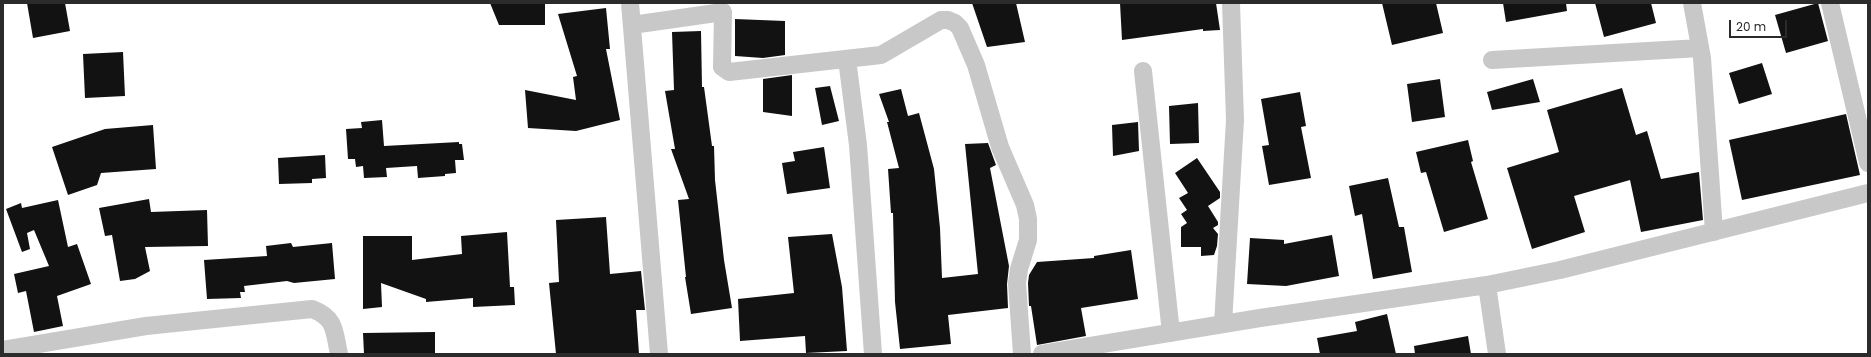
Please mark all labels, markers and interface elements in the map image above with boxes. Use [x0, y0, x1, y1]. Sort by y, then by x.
scale bar [1731, 12, 1789, 38]
text: 20 m [1736, 18, 1766, 35]

